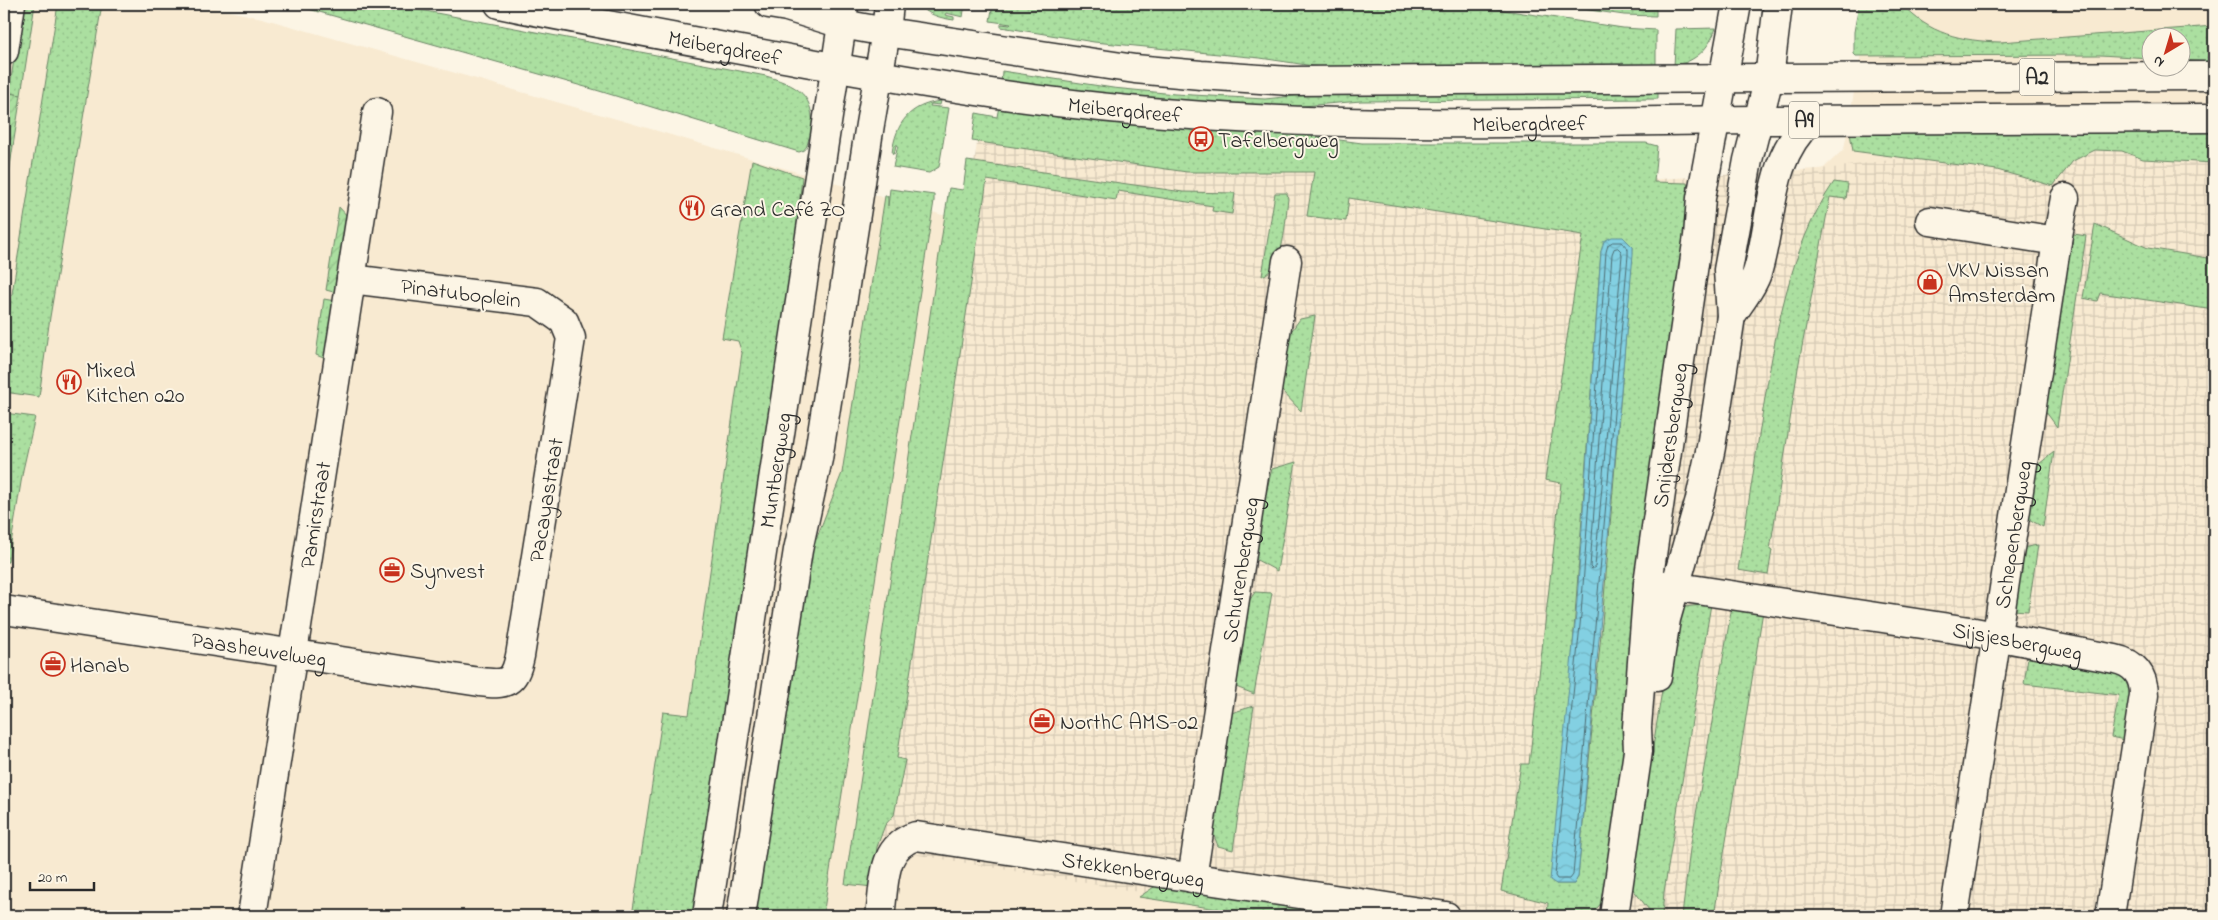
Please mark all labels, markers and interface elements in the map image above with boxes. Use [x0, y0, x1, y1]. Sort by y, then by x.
street label: Meibergdreef [665, 24, 784, 76]
north arrow [2140, 28, 2190, 78]
text: N [2149, 50, 2169, 72]
road number: A2 [2020, 58, 2054, 96]
street label: Meibergdreef [1066, 90, 1184, 133]
road number: A9 [1789, 102, 1819, 138]
street label: Meibergdreef [1472, 109, 1588, 143]
bus stop icon: Tafelbergweg [1188, 126, 1214, 152]
place label: Tafelbergweg [1218, 126, 1339, 159]
restaurant icon: Grand Café ZO [679, 195, 705, 221]
place label: Grand Café ZO [710, 195, 845, 227]
place label: VKV Nissan Amsterdam [1947, 256, 2055, 313]
shop icon: VKV Nissan Amsterdam [1917, 269, 1943, 295]
street label: Pinatuboplein [399, 272, 523, 318]
place label: Mixed Kitchen 020 [86, 356, 184, 413]
street label: Snijdersbergweg [1646, 360, 1700, 510]
restaurant icon: Mixed Kitchen 020 [56, 369, 82, 395]
street label: Muntbergweg [753, 410, 803, 531]
street label: Pacayastraat [522, 435, 574, 565]
street label: Pamirstraat [293, 459, 342, 571]
street label: Schepenbergweg [1988, 459, 2043, 611]
street label: Schurenbergweg [1215, 495, 1270, 645]
office icon: Synvest [379, 557, 405, 583]
place label: Synvest [410, 557, 485, 590]
street label: Sijsjesbergweg [1950, 616, 2085, 672]
street label: Paasheuvelweg [189, 626, 328, 679]
office icon: Hanab [40, 651, 66, 677]
place label: Hanab [70, 651, 129, 683]
office icon: NorthC AMS-02 [1029, 708, 1055, 734]
place label: NorthC AMS-02 [1060, 708, 1198, 740]
street label: Stekkenbergweg [1059, 845, 1207, 899]
scale bar [30, 860, 94, 892]
text: 20 m [38, 867, 68, 889]

